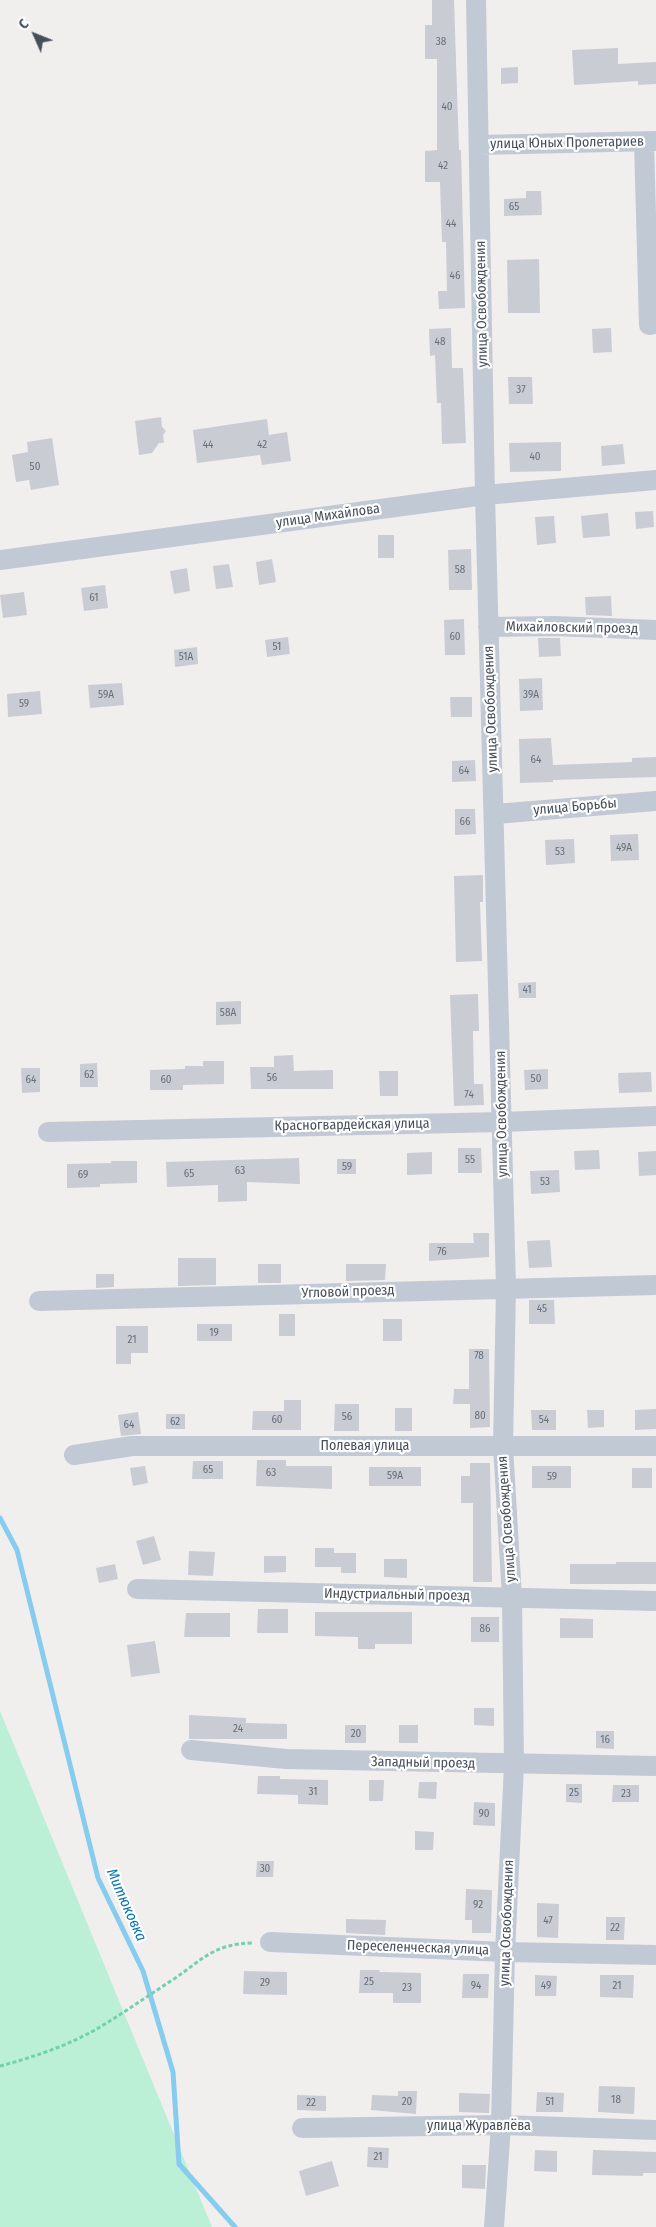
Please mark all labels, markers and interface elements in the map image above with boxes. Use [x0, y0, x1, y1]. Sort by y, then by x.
north arrow [10, 10, 60, 60]
text: С [15, 16, 33, 33]
house number: 38 [436, 35, 446, 49]
house number: 40 [441, 100, 453, 114]
street label: улица Юных Пролетариев [490, 133, 644, 153]
house number: 42 [438, 159, 448, 173]
house number: 65 [509, 200, 519, 214]
house number: 44 [446, 217, 456, 231]
street label: улица Освобождения [472, 240, 492, 368]
house number: 46 [450, 269, 460, 283]
house number: 48 [435, 335, 445, 349]
house number: 37 [516, 383, 526, 397]
house number: 44 [203, 438, 213, 452]
house number: 42 [257, 438, 267, 452]
house number: 40 [529, 450, 541, 464]
house number: 50 [30, 460, 40, 474]
street label: улица Михайлова [275, 500, 381, 532]
house number: 58 [455, 563, 465, 577]
house number: 61 [89, 591, 99, 605]
street label: Михайловский проезд [506, 618, 638, 638]
house number: 60 [449, 630, 461, 644]
house number: 51 [273, 640, 281, 654]
street label: улица Освобождения [480, 645, 502, 773]
house number: 51А [179, 650, 193, 664]
house number: 59А [98, 688, 114, 702]
house number: 39А [523, 688, 539, 702]
house number: 59 [19, 697, 29, 711]
house number: 64 [531, 753, 541, 767]
house number: 64 [459, 764, 469, 778]
street label: улица Борьбы [533, 795, 617, 819]
house number: 66 [460, 815, 470, 829]
house number: 49А [616, 841, 632, 855]
house number: 53 [555, 845, 565, 859]
house number: 41 [522, 983, 532, 997]
house number: 58А [220, 1006, 236, 1020]
street label: улица Освобождения [492, 1050, 512, 1178]
house number: 62 [84, 1068, 94, 1082]
house number: 56 [267, 1071, 277, 1085]
house number: 50 [531, 1072, 541, 1086]
house number: 64 [26, 1073, 36, 1087]
house number: 60 [160, 1073, 172, 1087]
house number: 74 [464, 1088, 474, 1102]
street label: Красногвардейская улица [274, 1115, 430, 1135]
house number: 55 [465, 1153, 475, 1167]
house number: 59 [342, 1160, 352, 1174]
house number: 63 [235, 1164, 245, 1178]
house number: 65 [184, 1167, 194, 1181]
house number: 69 [78, 1168, 88, 1182]
house number: 53 [540, 1175, 550, 1189]
house number: 76 [437, 1245, 447, 1259]
street label: Угловой проезд [301, 1282, 395, 1302]
house number: 45 [537, 1302, 547, 1316]
house number: 19 [209, 1326, 219, 1340]
house number: 21 [128, 1333, 136, 1347]
house number: 78 [474, 1349, 484, 1363]
house number: 80 [474, 1409, 486, 1423]
house number: 56 [342, 1410, 352, 1424]
house number: 60 [271, 1413, 283, 1427]
house number: 54 [539, 1413, 549, 1427]
house number: 62 [170, 1415, 180, 1429]
house number: 64 [124, 1418, 134, 1432]
street label: Полевая улица [321, 1438, 409, 1454]
street label: улица Освобождения [494, 1455, 520, 1583]
house number: 65 [203, 1463, 213, 1477]
house number: 63 [266, 1466, 276, 1480]
house number: 59А [387, 1469, 403, 1483]
house number: 59 [547, 1470, 557, 1484]
street label: Индустриальный проезд [324, 1585, 470, 1605]
house number: 86 [480, 1622, 490, 1636]
house number: 24 [233, 1722, 243, 1736]
house number: 20 [351, 1727, 361, 1741]
house number: 16 [600, 1733, 610, 1747]
street label: Западный проезд [371, 1754, 475, 1772]
house number: 31 [309, 1785, 317, 1799]
house number: 25 [569, 1786, 579, 1800]
house number: 23 [621, 1787, 631, 1801]
house number: 90 [478, 1807, 490, 1821]
street label: улица Освобождения [496, 1859, 518, 1987]
house number: 30 [260, 1862, 270, 1876]
water label: Митюковка [102, 1866, 150, 1944]
house number: 92 [473, 1898, 483, 1912]
house number: 47 [543, 1914, 553, 1928]
house number: 22 [610, 1921, 620, 1935]
street label: Переселенческая улица [347, 1937, 489, 1959]
house number: 25 [364, 1975, 374, 1989]
house number: 29 [260, 1976, 270, 1990]
house number: 94 [471, 1979, 481, 1993]
house number: 49 [541, 1979, 551, 1993]
house number: 21 [613, 1979, 621, 1993]
house number: 23 [402, 1981, 412, 1995]
house number: 18 [611, 2093, 621, 2107]
house number: 20 [402, 2095, 412, 2109]
house number: 51 [546, 2095, 554, 2109]
house number: 22 [306, 2096, 316, 2110]
street label: улица Журавлёва [427, 2118, 531, 2134]
house number: 21 [374, 2150, 382, 2164]

